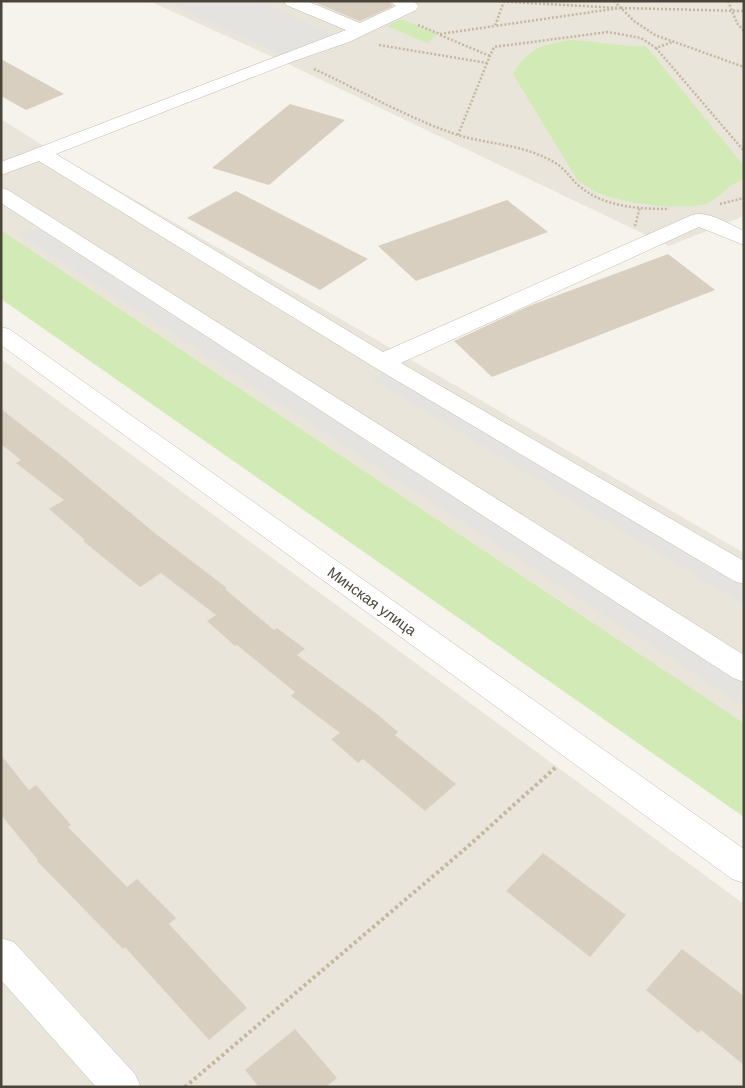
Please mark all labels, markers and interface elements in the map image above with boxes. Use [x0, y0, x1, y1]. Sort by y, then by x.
street label: Минская улица [324, 563, 420, 639]

